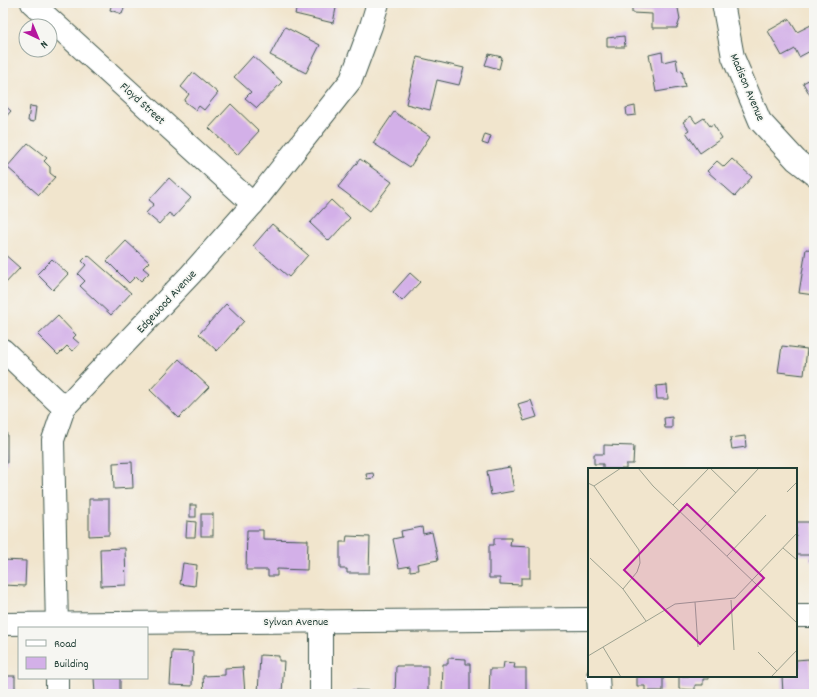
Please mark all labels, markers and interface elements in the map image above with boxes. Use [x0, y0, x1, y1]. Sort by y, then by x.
north arrow [18, 18, 58, 58]
text: N [36, 36, 51, 52]
street label: Madison Avenue [725, 51, 769, 124]
street label: Floyd Street [116, 79, 169, 130]
street label: Edgewood Avenue [133, 267, 201, 338]
inset map [588, 468, 797, 677]
street label: Sylvan Avenue [264, 614, 328, 631]
legend [18, 627, 148, 679]
text: Road [54, 636, 76, 653]
text: Building [54, 656, 89, 673]

